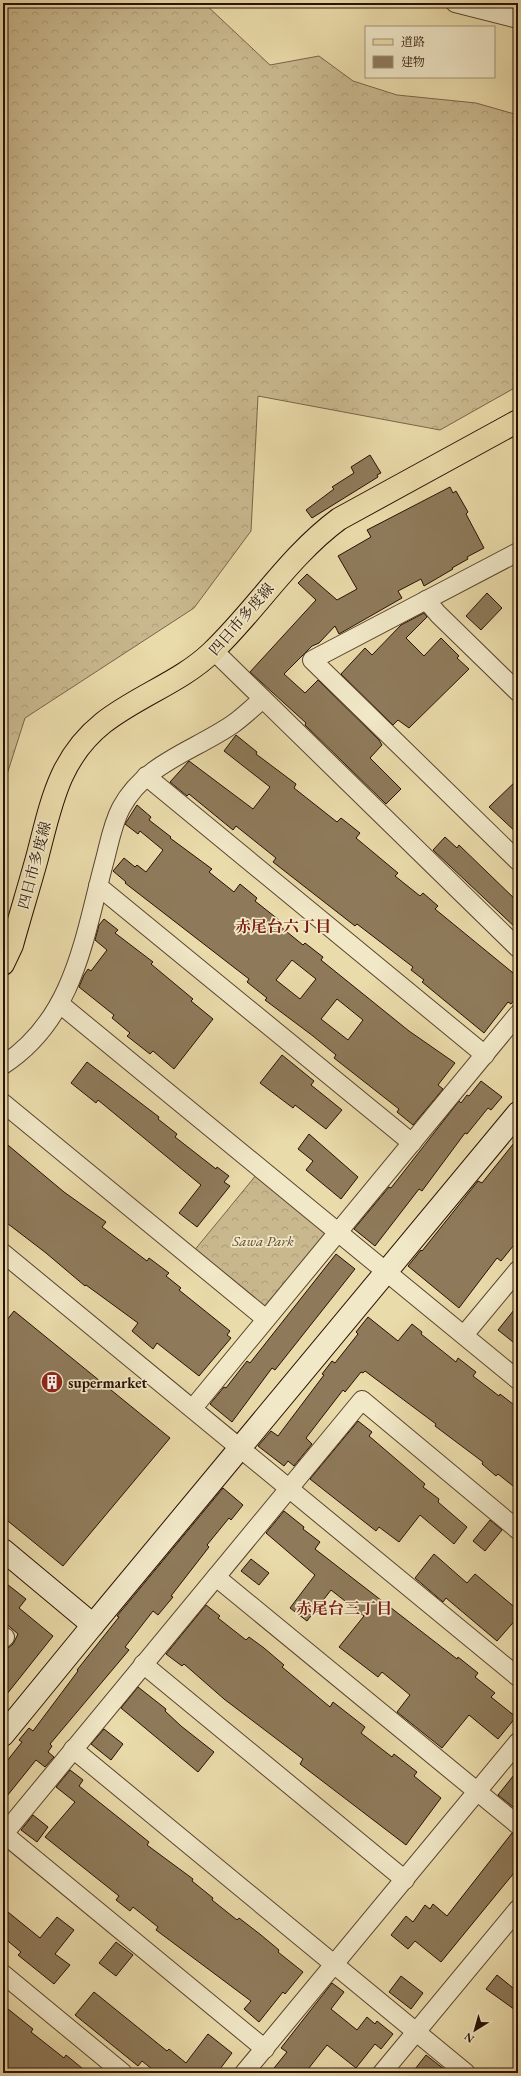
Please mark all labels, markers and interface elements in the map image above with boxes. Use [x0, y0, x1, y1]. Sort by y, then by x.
legend [365, 26, 495, 78]
text: 道路 [401, 34, 425, 50]
text: 建物 [401, 54, 425, 70]
street label: 四日市多度線 [204, 579, 278, 659]
street label: 四日市多度線 [13, 819, 55, 911]
district label: 赤尾台六丁目 [235, 916, 331, 937]
park label: Sawa Park [231, 1231, 294, 1250]
building icon: supermarket [39, 1369, 65, 1395]
place label: supermarket [68, 1373, 147, 1392]
district label: 赤尾台三丁目 [296, 1598, 392, 1619]
north arrow [455, 2010, 495, 2050]
text: N [461, 2030, 477, 2046]

